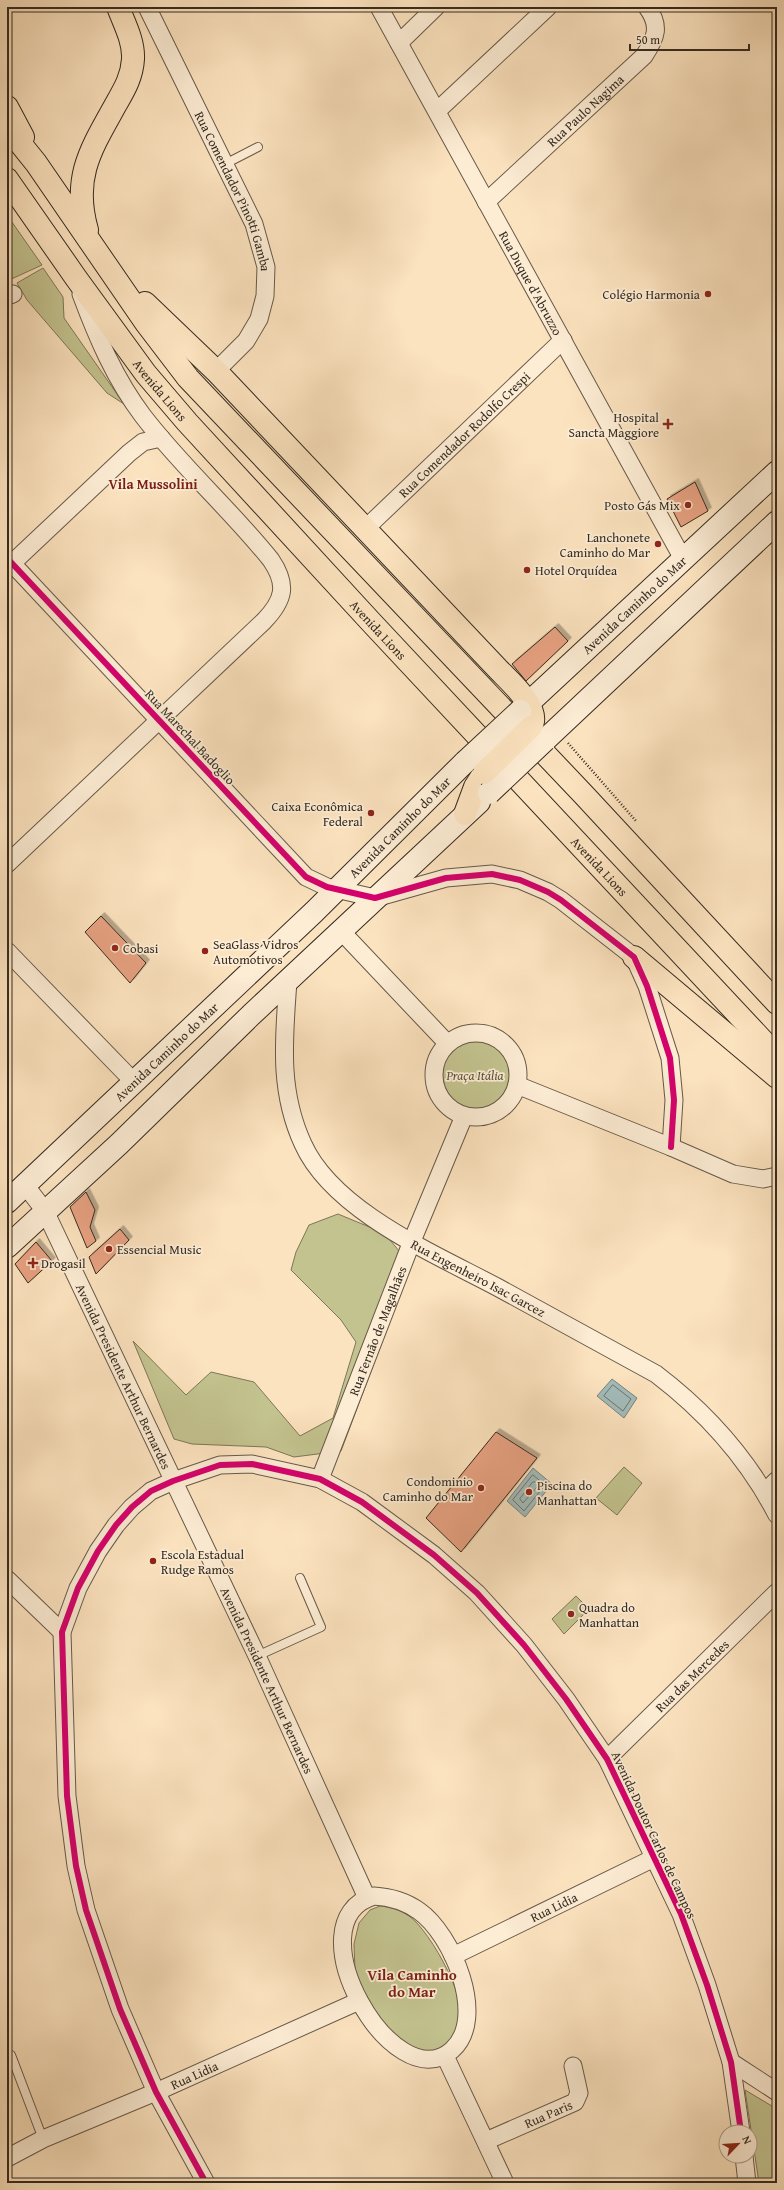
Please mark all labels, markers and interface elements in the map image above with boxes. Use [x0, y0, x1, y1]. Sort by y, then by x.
scale bar [630, 26, 749, 52]
text: 50 m [636, 31, 660, 48]
street label: Rua Paulo Nagima [543, 69, 628, 151]
street label: Rua Comendador Pinotti Gamba [190, 108, 276, 273]
street label: Rua Duque d'Abruzzo [494, 227, 568, 339]
place label: Colégio Harmonia [602, 285, 701, 304]
marker: Colégio Harmonia [703, 289, 713, 299]
street label: Avenida Lions [129, 355, 192, 425]
street label: Rua Comendador Rodolfo Crespi [394, 367, 534, 502]
place label: Hospital Sancta Maggiore [569, 408, 659, 442]
marker: Hospital Sancta Maggiore [662, 418, 674, 430]
district label: Vila Mussolini [108, 474, 198, 494]
place label: Posto Gás Mix [604, 496, 680, 515]
marker: Posto Gás Mix [683, 500, 693, 510]
place label: Lanchonete Caminho do Mar [560, 528, 651, 562]
marker: Lanchonete Caminho do Mar [653, 539, 663, 549]
street label: Avenida Caminho do Mar [578, 551, 691, 658]
place label: Hotel Orquídea [535, 561, 618, 580]
marker: Hotel Orquídea [522, 565, 532, 575]
street label: Avenida Lions [346, 596, 411, 664]
street label: Rua Marechal Badoglio [141, 685, 240, 789]
street label: Avenida Caminho do Mar [344, 772, 455, 882]
place label: Caixa Econômica Federal [271, 797, 364, 831]
marker: Caixa Econômica Federal [366, 808, 376, 818]
street label: Avenida Lions [567, 832, 632, 900]
place label: SeaGlass Vidros Automotivos [213, 935, 298, 969]
place label: Cobasi [123, 939, 159, 958]
marker: Cobasi [110, 943, 120, 953]
marker: SeaGlass Vidros Automotivos [200, 946, 210, 956]
street label: Avenida Caminho do Mar [110, 997, 223, 1105]
park label: Praça Itália [446, 1066, 503, 1085]
street label: Rua Engenheiro Isac Garcez [408, 1234, 549, 1321]
place label: Essencial Music [117, 1240, 202, 1259]
marker: Essencial Music [104, 1244, 114, 1254]
place label: Drogasil [41, 1254, 86, 1273]
marker: Drogasil [28, 1258, 38, 1268]
street label: Rua Fernão de Magalhães [344, 1263, 411, 1398]
street label: Avenida Presidente Arthur Bernardes [71, 1280, 176, 1472]
place label: Condominio Caminho do Mar [383, 1472, 474, 1506]
place label: Piscina do Manhattan [537, 1476, 598, 1510]
marker: Condominio Caminho do Mar [476, 1483, 486, 1493]
marker: Piscina do Manhattan [524, 1487, 534, 1497]
place label: Escola Estadual Rudge Ramos [161, 1545, 244, 1579]
marker: Escola Estadual Rudge Ramos [148, 1556, 158, 1566]
street label: Avenida Presidente Arthur Bernardes [216, 1584, 319, 1777]
place label: Quadra do Manhattan [579, 1598, 640, 1632]
marker: Quadra do Manhattan [566, 1609, 576, 1619]
street label: Rua das Mercedes [651, 1635, 733, 1716]
street label: Avenida Doutor Carlos de Campos [607, 1748, 701, 1922]
street label: Rua Lidia [527, 1887, 581, 1926]
district label: Vila Caminho do Mar [367, 1964, 457, 2002]
street label: Rua Lidia [167, 2056, 222, 2094]
street label: Rua Paris [521, 2095, 575, 2133]
north arrow [718, 2124, 758, 2164]
text: N [738, 2133, 756, 2147]

